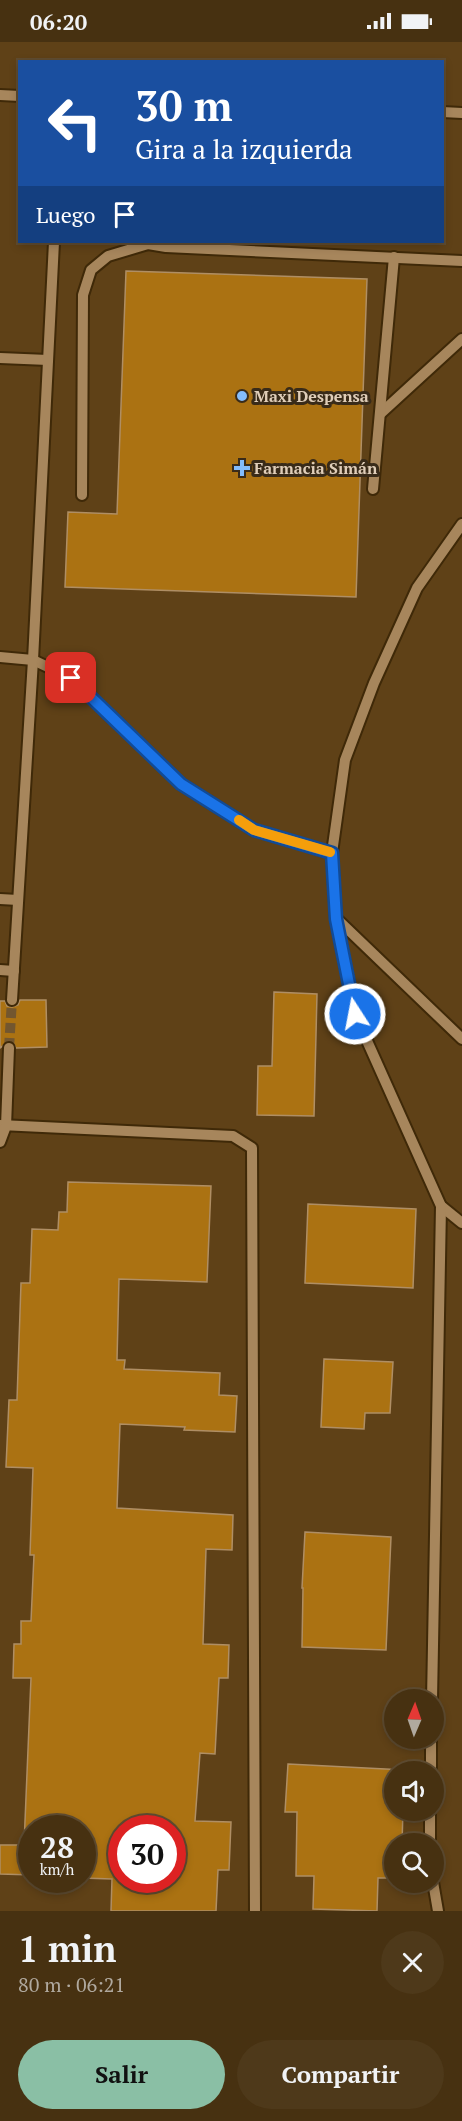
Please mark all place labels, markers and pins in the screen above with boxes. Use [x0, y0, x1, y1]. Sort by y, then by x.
place label: Maxi Despensa [254, 385, 369, 407]
marker: Maxi Despensa [235, 389, 249, 403]
place label: Farmacia Simán [254, 457, 378, 479]
marker: Farmacia Simán [235, 461, 249, 475]
pin [45, 652, 96, 703]

